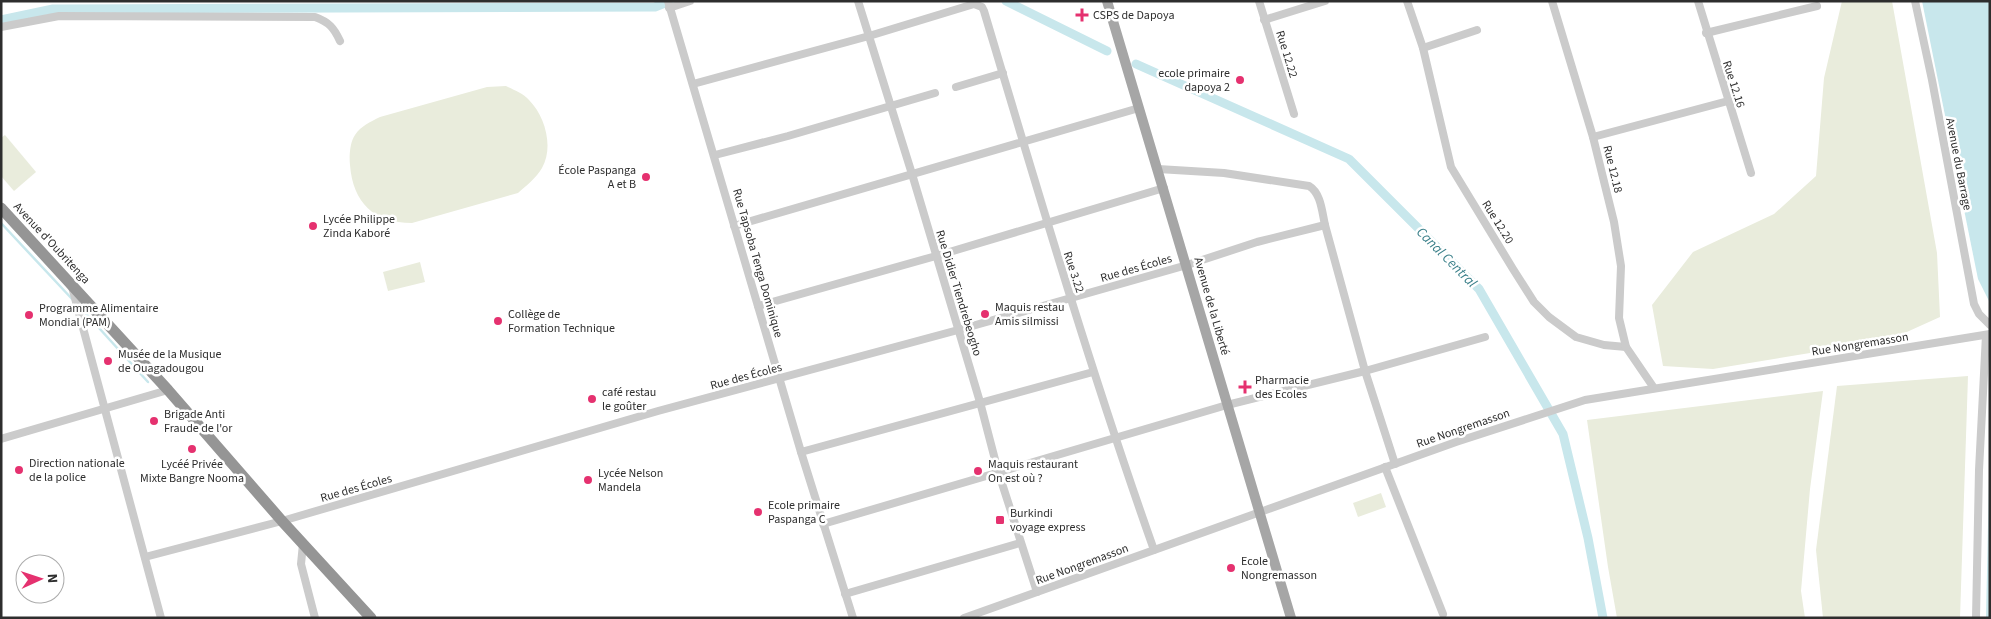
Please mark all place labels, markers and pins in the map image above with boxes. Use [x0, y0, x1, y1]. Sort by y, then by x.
place label: CSPS de Dapoya [1093, 7, 1174, 24]
marker: CSPS de Dapoya [1075, 8, 1089, 22]
place label: ecole primaire dapoya 2 [1158, 65, 1230, 96]
marker: ecole primaire dapoya 2 [1234, 74, 1246, 86]
place label: École Paspanga A et B [558, 162, 636, 193]
marker: École Paspanga A et B [640, 171, 652, 183]
place label: Lycée Philippe Zinda Kaboré [323, 211, 395, 242]
marker: Lycée Philippe Zinda Kaboré [307, 220, 319, 232]
place label: Maquis restau Amis silmissi [995, 299, 1065, 330]
place label: Programme Alimentaire Mondial (PAM) [39, 300, 158, 331]
place label: Collège de Formation Technique [508, 306, 615, 337]
marker: Maquis restau Amis silmissi [979, 308, 991, 320]
marker: Programme Alimentaire Mondial (PAM) [23, 309, 35, 321]
marker: Collège de Formation Technique [492, 315, 504, 327]
place label: Musée de la Musique de Ouagadougou [118, 346, 222, 377]
marker: Musée de la Musique de Ouagadougou [102, 355, 114, 367]
place label: Pharmacie des Ecoles [1255, 372, 1309, 403]
marker: Pharmacie des Ecoles [1239, 381, 1251, 393]
place label: café restau le goûter [602, 384, 656, 415]
marker: café restau le goûter [586, 393, 598, 405]
place label: Brigade Anti Fraude de l'or [164, 406, 233, 437]
marker: Brigade Anti Fraude de l'or [148, 415, 160, 427]
marker: Lycéé Privée Mixte Bangre Nooma [186, 443, 198, 455]
place label: Direction nationale de la police [29, 455, 125, 486]
place label: Lycéé Privée Mixte Bangre Nooma [140, 456, 244, 487]
place label: Maquis restaurant On est où ? [988, 456, 1078, 487]
marker: Direction nationale de la police [13, 464, 25, 476]
place label: Lycée Nelson Mandela [598, 465, 663, 496]
marker: Maquis restaurant On est où ? [972, 465, 984, 477]
marker: Lycée Nelson Mandela [582, 474, 594, 486]
place label: Ecole primaire Paspanga C [768, 497, 840, 528]
place label: Burkindi voyage express [1010, 505, 1086, 536]
marker: Ecole primaire Paspanga C [752, 506, 764, 518]
marker: Burkindi voyage express [994, 514, 1006, 526]
place label: Ecole Nongremasson [1241, 553, 1317, 584]
marker: Ecole Nongremasson [1225, 562, 1237, 574]

